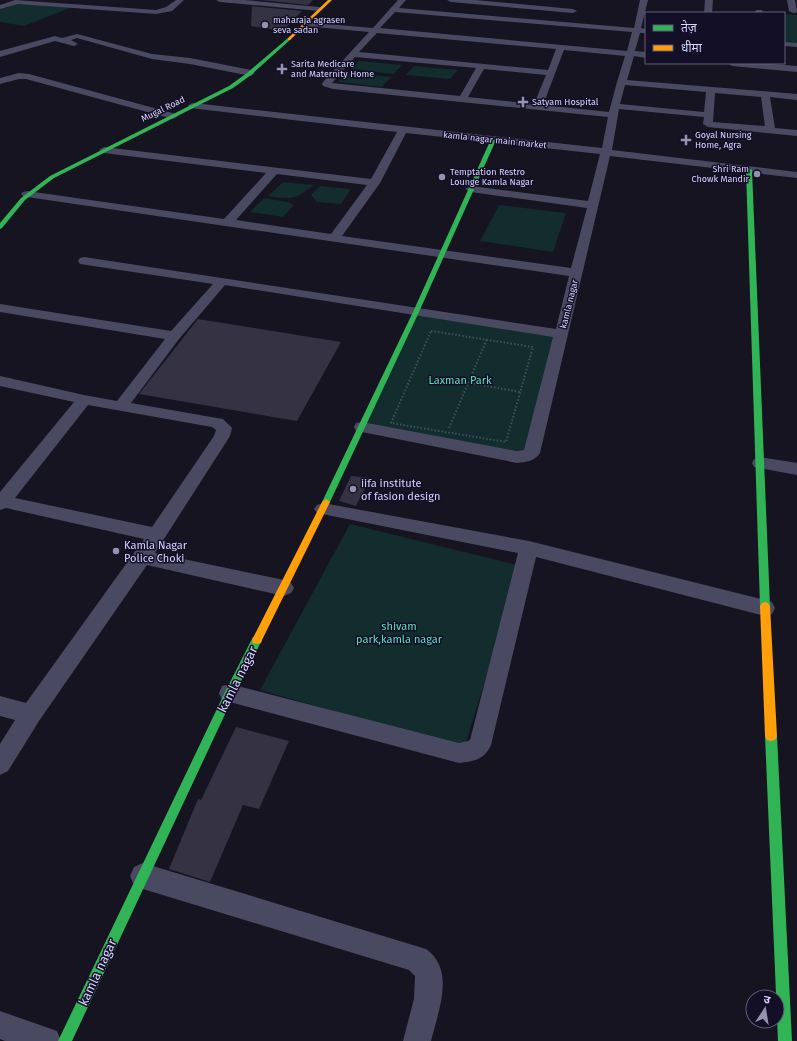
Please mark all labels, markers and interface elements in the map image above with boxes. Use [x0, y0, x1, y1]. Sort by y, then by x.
legend [645, 12, 785, 64]
place label: maharaja agrasen seva sadan [273, 15, 345, 35]
marker: maharaja agrasen seva sadan [260, 20, 270, 30]
text: तेज़ [681, 20, 698, 35]
text: धीमा [681, 40, 703, 55]
place label: Sarita Medicare and Maternity Home [291, 59, 374, 79]
marker: Sarita Medicare and Maternity Home [276, 63, 288, 75]
street label: Mugal Road [140, 94, 186, 124]
marker: Satyam Hospital [517, 96, 529, 108]
place label: Satyam Hospital [532, 97, 599, 107]
street label: kamla nagar main market [443, 130, 548, 150]
place label: Goyal Nursing Home, Agra [695, 130, 752, 150]
marker: Goyal Nursing Home, Agra [680, 134, 692, 146]
place label: Shri Ram Chowk Mandir [692, 164, 750, 184]
place label: Temptation Restro Lounge Kamla Nagar [450, 167, 534, 187]
marker: Shri Ram Chowk Mandir [752, 169, 762, 179]
marker: Temptation Restro Lounge Kamla Nagar [437, 172, 447, 182]
street label: kamla nagar [558, 278, 580, 329]
park label: Laxman Park [428, 374, 492, 387]
place label: iifa institute of fasion design [361, 477, 440, 503]
marker: iifa institute of fasion design [348, 484, 358, 494]
place label: Kamla Nagar Police Choki [124, 539, 188, 565]
marker: Kamla Nagar Police Choki [111, 546, 121, 556]
park label: shivam park,kamla nagar [356, 620, 443, 646]
street label: kamla nagar [214, 644, 260, 715]
street label: kamla nagar [75, 936, 119, 1008]
north arrow [745, 989, 785, 1029]
text: उ [762, 993, 772, 1007]

